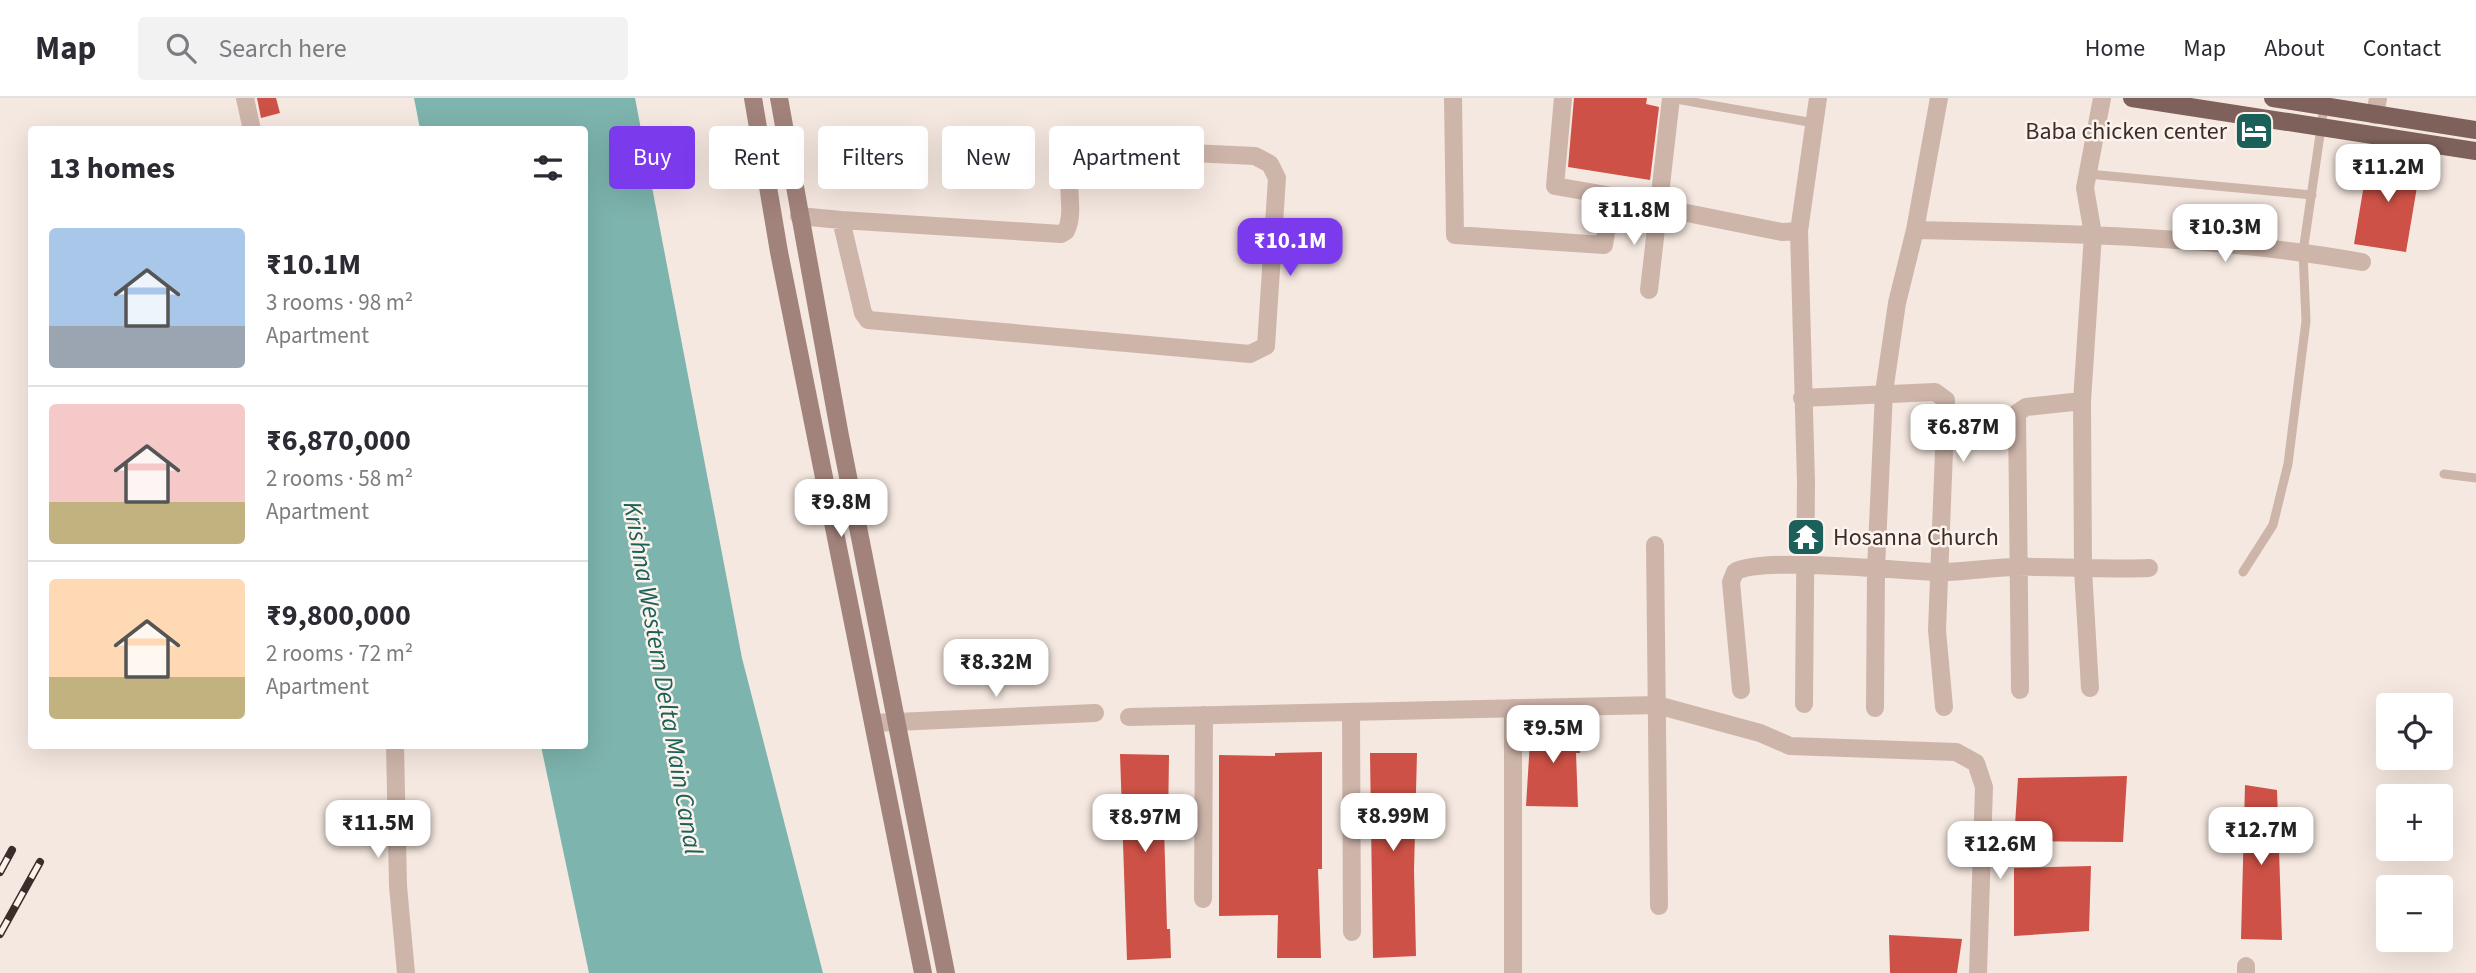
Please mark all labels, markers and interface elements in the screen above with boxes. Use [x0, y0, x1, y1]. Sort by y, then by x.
search box [138, 17, 628, 80]
text: Map [35, 25, 96, 72]
icon: search [162, 29, 200, 67]
text: Search here [218, 30, 347, 67]
text: Home [2085, 31, 2145, 66]
text: Map [2183, 31, 2226, 66]
text: About [2264, 31, 2325, 66]
text: Contact [2363, 31, 2441, 66]
hotel icon: Baba chicken center [2233, 110, 2275, 152]
place label: Baba chicken center [2025, 114, 2228, 149]
chip: Buy [609, 126, 695, 189]
chip: Rent [709, 126, 804, 189]
chip: Filters [818, 126, 928, 189]
chip: New [942, 126, 1035, 189]
chip: Apartment [1049, 126, 1204, 189]
pin: ₹11.2M [2331, 144, 2445, 204]
text: 13 homes [49, 147, 175, 190]
icon: filters [529, 149, 567, 187]
text: ₹11.2M [2351, 150, 2425, 183]
pin: ₹11.8M [1577, 188, 1691, 247]
text: ₹11.8M [1597, 193, 1671, 226]
pin: ₹10.3M [2168, 204, 2282, 264]
text: ₹10.3M [2188, 210, 2262, 243]
pin: ₹10.1M [1233, 218, 1347, 278]
text: ₹10.1M [1253, 224, 1327, 257]
text: ₹10.1M [266, 243, 361, 286]
icon: home [105, 256, 189, 340]
text: 3 rooms · 98 m² [266, 286, 413, 319]
text: Apartment [266, 319, 369, 352]
pin: ₹6.87M [1906, 404, 2020, 464]
text: ₹6.87M [1926, 410, 2000, 443]
text: ₹6,870,000 [266, 419, 411, 462]
icon: home [105, 432, 189, 516]
text: 2 rooms · 58 m² [266, 462, 413, 495]
pin: ₹9.8M [792, 480, 890, 539]
text: ₹9.8M [811, 485, 871, 518]
text: Apartment [266, 495, 369, 528]
water label: Krishna Western Delta Main Canal [614, 498, 712, 858]
temple icon: Hosanna Church [1785, 516, 1827, 558]
place label: Hosanna Church [1833, 520, 1999, 555]
text: ₹9,800,000 [266, 594, 411, 637]
icon: home [105, 607, 189, 691]
text: 2 rooms · 72 m² [266, 637, 413, 670]
pin: ₹8.32M [939, 640, 1053, 699]
text: ₹8.32M [959, 645, 1033, 678]
text: Apartment [266, 670, 369, 703]
map controls [2376, 693, 2453, 952]
button: locate [2376, 693, 2453, 770]
pin: ₹9.5M [1504, 706, 1602, 765]
text: ₹9.5M [1523, 711, 1583, 744]
button: + [2376, 784, 2453, 861]
pin: ₹8.97M [1088, 794, 1202, 854]
pin: ₹8.99M [1336, 794, 1450, 853]
text: ₹8.99M [1356, 799, 1430, 832]
pin: ₹11.5M [321, 800, 435, 860]
text: ₹8.97M [1108, 800, 1182, 833]
text: ₹11.5M [341, 806, 415, 839]
pin: ₹12.7M [2204, 808, 2318, 867]
text: ₹12.7M [2224, 813, 2298, 846]
pin: ₹12.6M [1943, 822, 2057, 881]
text: ₹12.6M [1963, 827, 2037, 860]
button: − [2376, 875, 2453, 952]

